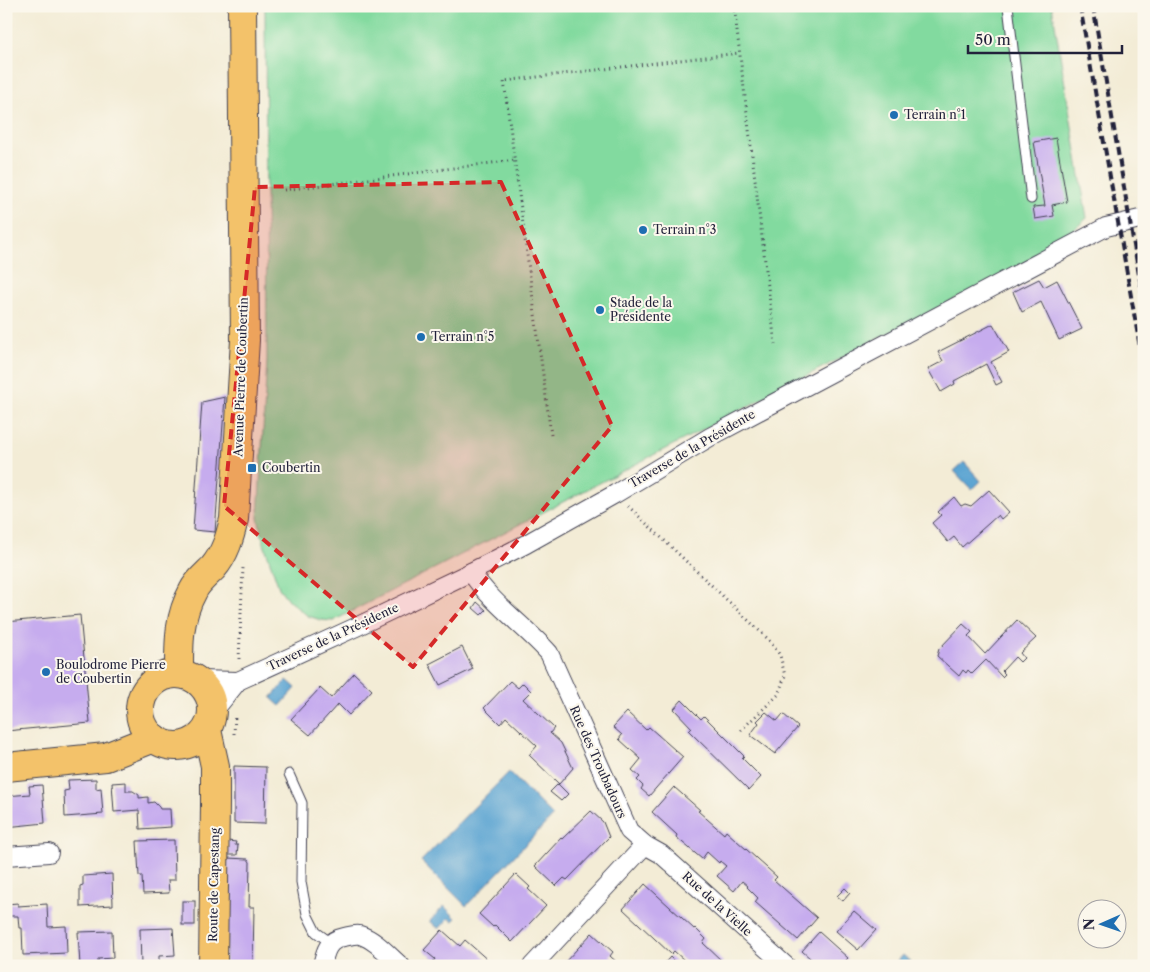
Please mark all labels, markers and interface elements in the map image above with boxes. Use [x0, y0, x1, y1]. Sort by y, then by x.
scale bar [968, 22, 1121, 54]
text: 50 m [975, 30, 1011, 49]
place label: Terrain n°1 [904, 107, 966, 122]
marker: Terrain n°1 [888, 109, 900, 121]
place label: Terrain n°3 [653, 222, 716, 237]
marker: Terrain n°3 [637, 224, 649, 236]
place label: Stade de la Présidente [610, 295, 673, 324]
street label: Avenue Pierre de Coubertin [230, 296, 251, 458]
marker: Stade de la Présidente [594, 304, 606, 316]
place label: Terrain n°5 [431, 329, 494, 344]
marker: Terrain n°5 [415, 331, 427, 343]
street label: Traverse de la Présidente [626, 406, 758, 491]
place label: Coubertin [262, 460, 321, 475]
marker: Coubertin [246, 462, 258, 474]
street label: Traverse de la Présidente [265, 599, 401, 674]
place label: Boulodrome Pierre de Coubertin [56, 657, 166, 686]
marker: Boulodrome Pierre de Coubertin [40, 666, 52, 678]
street label: Rue des Troubadours [567, 703, 630, 821]
street label: Route de Capestang [205, 827, 222, 942]
street label: Rue de la Vielle [679, 868, 756, 939]
north arrow [1078, 900, 1128, 950]
text: N [1080, 918, 1098, 931]

